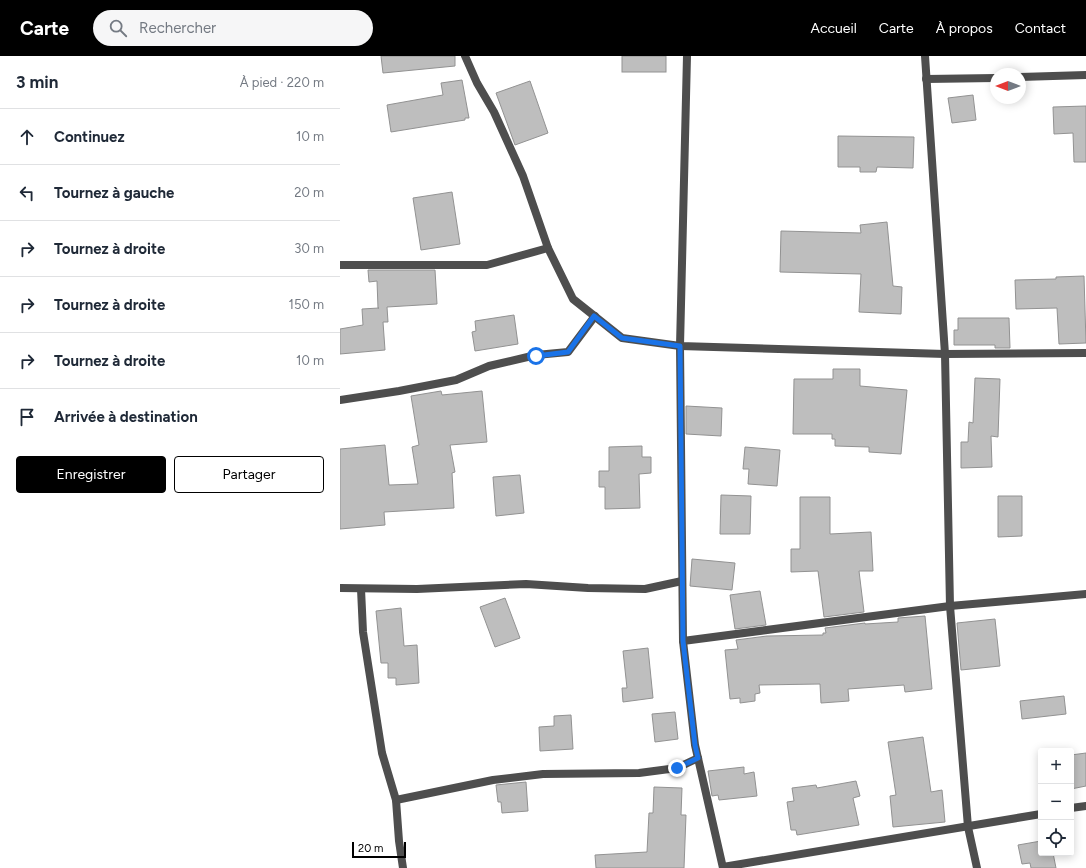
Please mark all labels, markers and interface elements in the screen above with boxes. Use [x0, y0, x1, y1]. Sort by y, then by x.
search box [93, 10, 373, 46]
text: Carte [20, 17, 69, 40]
icon: search [107, 17, 129, 39]
text: Rechercher [139, 19, 216, 37]
text: Accueil [811, 20, 857, 37]
text: Carte [879, 20, 914, 37]
text: À propos [936, 20, 993, 37]
text: Contact [1015, 20, 1066, 37]
north arrow [990, 68, 1026, 104]
text: 3 min [16, 72, 58, 92]
text: À pied · 220 m [240, 75, 324, 90]
icon: ahead [16, 126, 38, 148]
text: Continuez [54, 128, 125, 146]
text: 10 m [296, 129, 324, 144]
icon: left [16, 182, 38, 204]
text: Tournez à gauche [54, 184, 174, 202]
text: 20 m [294, 185, 324, 200]
icon: right [16, 238, 38, 260]
text: Tournez à droite [54, 240, 165, 258]
text: 30 m [294, 241, 324, 256]
icon: right [16, 294, 38, 316]
text: Tournez à droite [54, 296, 165, 314]
text: 150 m [289, 297, 324, 312]
route start [527, 347, 545, 365]
icon: right [16, 350, 38, 372]
text: Tournez à droite [54, 352, 165, 370]
text: 10 m [296, 353, 324, 368]
icon: arrive [16, 406, 38, 428]
text: Arrivée à destination [54, 408, 198, 426]
button: Enregistrer [16, 456, 166, 493]
button: Partager [174, 456, 324, 493]
map controls [1038, 748, 1074, 856]
button: + [1038, 748, 1074, 784]
route end [668, 759, 686, 777]
button: − [1038, 784, 1074, 820]
button: locate [1038, 820, 1074, 856]
scale bar [352, 840, 406, 859]
text: 20 m [358, 842, 383, 855]

